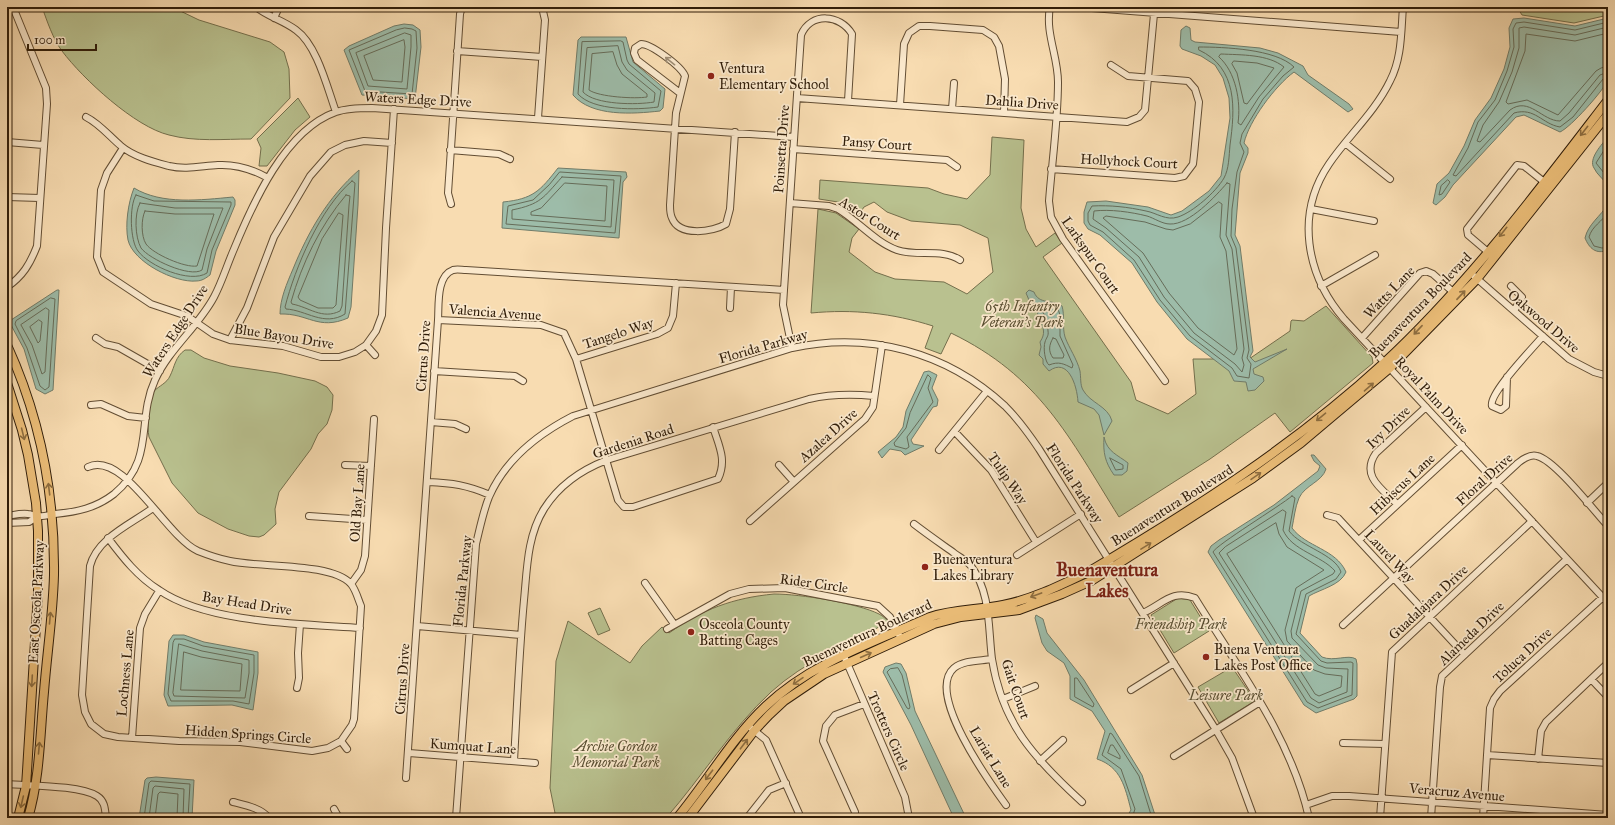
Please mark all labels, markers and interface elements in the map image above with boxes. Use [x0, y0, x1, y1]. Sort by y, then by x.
scale bar [28, 26, 96, 52]
text: 100 m [34, 33, 65, 47]
one-way arrow [665, 57, 676, 66]
place label: Ventura Elementary School [718, 60, 829, 93]
marker: Ventura Elementary School [706, 71, 716, 81]
street label: Waters Edge Drive [364, 88, 472, 111]
street label: Dahlia Drive [985, 91, 1059, 114]
street label: Poinsetta Drive [770, 104, 793, 194]
one-way arrow [1580, 125, 1588, 136]
street label: Pansy Court [841, 133, 913, 154]
street label: Hollyhock Court [1080, 150, 1178, 173]
street label: Astor Court [835, 192, 904, 244]
street label: Larkspur Court [1058, 214, 1123, 297]
one-way arrow [1499, 227, 1508, 238]
street label: Buenaventura Boulevard [1365, 249, 1475, 362]
street label: Watts Lane [1360, 263, 1419, 322]
street label: Waters Edge Drive [139, 281, 212, 381]
street label: Oakwood Drive [1504, 286, 1583, 357]
one-way arrow [1457, 290, 1466, 301]
park label: 65th Infantry Veteran's Park [981, 298, 1064, 331]
street label: Valencia Avenue [447, 301, 542, 324]
street label: Tangelo Way [581, 314, 656, 353]
street label: Blue Bayou Drive [233, 320, 335, 353]
street label: Citrus Drive [413, 320, 434, 392]
one-way arrow [1413, 325, 1422, 335]
street label: Florida Parkway [717, 326, 810, 367]
street label: Royal Palm Drive [1391, 353, 1472, 438]
one-way arrow [1364, 382, 1374, 392]
street label: Ivy Drive [1363, 402, 1414, 452]
street label: Azalea Drive [795, 405, 861, 467]
one-way arrow [1316, 412, 1327, 421]
street label: Gardenia Road [590, 420, 676, 463]
one-way arrow [20, 427, 27, 440]
street label: Florida Parkway [1042, 440, 1107, 527]
street label: Tulip Way [984, 449, 1031, 508]
street label: Floral Drive [1453, 449, 1516, 509]
street label: Hibiscus Lane [1366, 450, 1439, 519]
street label: Buenaventura Boulevard [1108, 461, 1236, 550]
street label: Old Bay Lane [346, 463, 369, 543]
one-way arrow [1250, 472, 1261, 480]
one-way arrow [45, 483, 53, 496]
street label: Laurel Way [1361, 526, 1419, 587]
street label: Florida Parkway [449, 534, 476, 628]
street label: East Osceola Parkway [25, 540, 48, 664]
one-way arrow [1140, 541, 1152, 549]
place label: Buenaventura Lakes Library [933, 551, 1014, 584]
district label: Buenaventura Lakes [1056, 559, 1158, 602]
street label: Guadalajara Drive [1385, 561, 1472, 643]
marker: Buenaventura Lakes Library [920, 562, 930, 572]
street label: Rider Circle [779, 570, 849, 597]
street label: Bay Head Drive [201, 588, 293, 619]
one-way arrow [1030, 592, 1043, 599]
street label: Buenaventura Boulevard [800, 596, 935, 671]
street label: Alameda Drive [1434, 598, 1508, 670]
one-way arrow [47, 612, 54, 625]
place label: Osceola County Batting Cages [699, 616, 790, 649]
park label: Friendship Park [1134, 616, 1228, 634]
street label: Toluca Drive [1490, 624, 1555, 687]
marker: Osceola County Batting Cages [686, 627, 696, 637]
street label: Lochness Lane [113, 629, 138, 717]
place label: Buena Ventura Lakes Post Office [1214, 641, 1312, 674]
street label: Citrus Drive [392, 643, 413, 715]
one-way arrow [860, 650, 872, 658]
marker: Buena Ventura Lakes Post Office [1201, 652, 1211, 662]
street label: Gait Court [997, 657, 1034, 721]
one-way arrow [29, 674, 36, 687]
one-way arrow [793, 677, 804, 685]
park label: Leisure Park [1188, 687, 1264, 704]
street label: Trotters Circle [864, 689, 914, 774]
street label: Hidden Springs Circle [184, 722, 312, 747]
street label: Lariat Lane [966, 723, 1016, 791]
street label: Kumquat Lane [429, 735, 517, 759]
park label: Archie Gordon Memorial Park [570, 738, 661, 771]
one-way arrow [740, 739, 748, 750]
one-way arrow [35, 742, 42, 755]
one-way arrow [705, 769, 713, 780]
street label: Veracruz Avenue [1407, 780, 1506, 805]
one-way arrow [18, 795, 26, 808]

